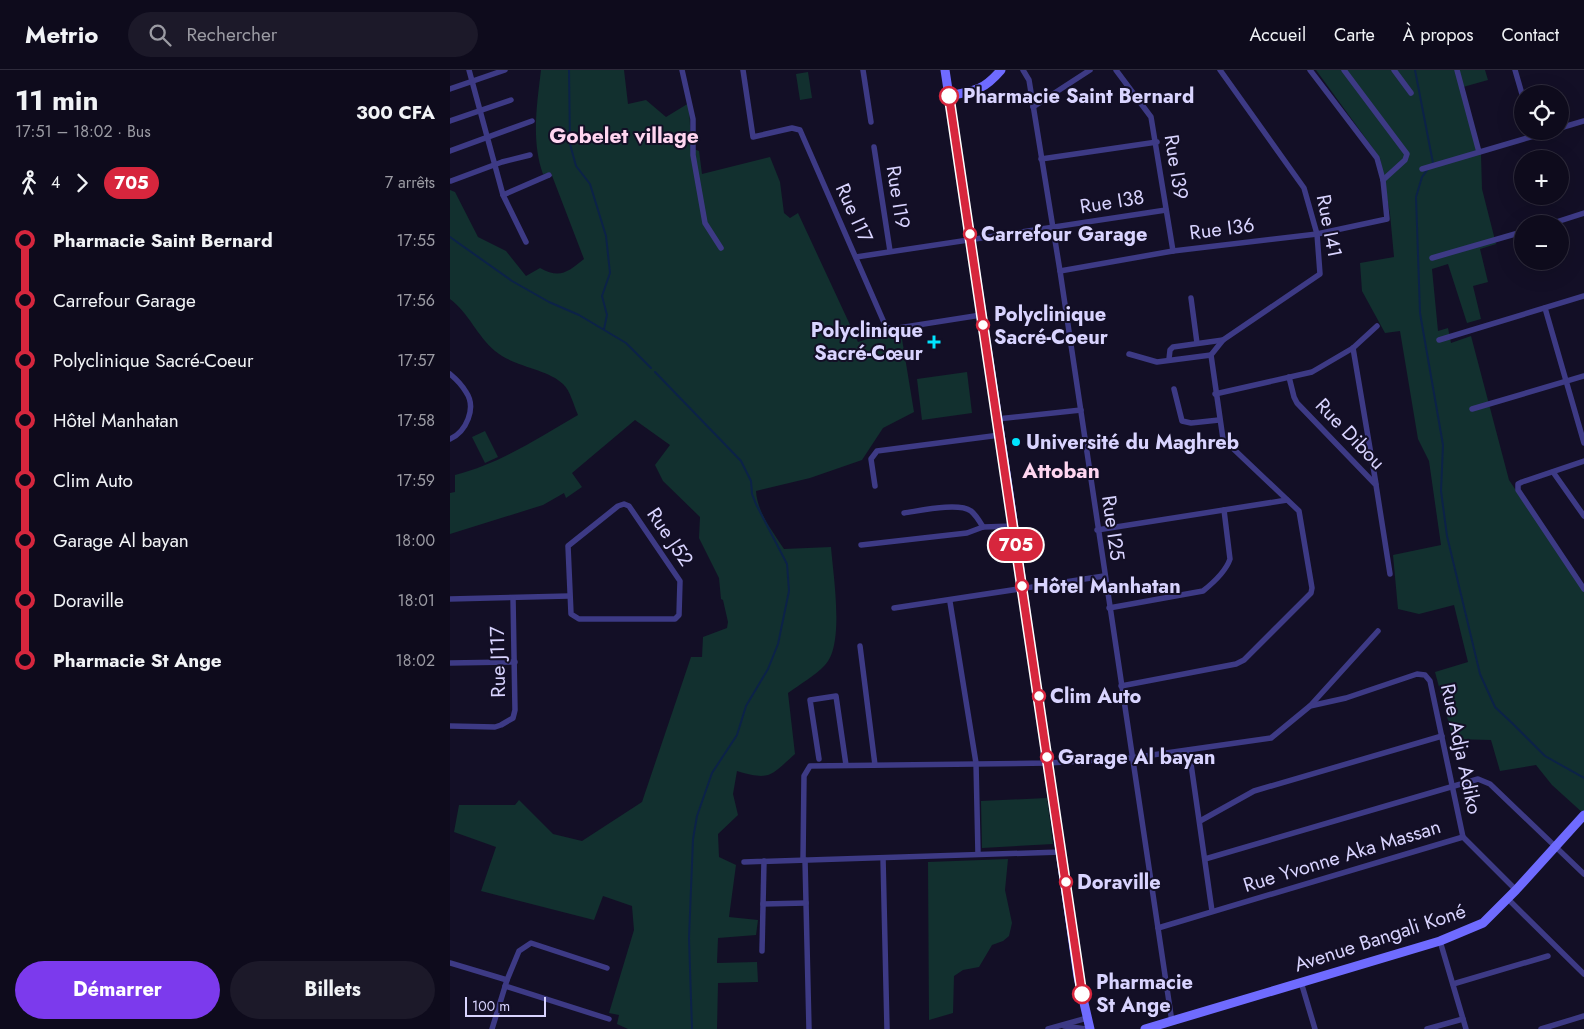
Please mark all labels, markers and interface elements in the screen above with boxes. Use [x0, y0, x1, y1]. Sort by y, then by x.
search box [128, 12, 478, 57]
text: Metrio [25, 17, 98, 52]
icon: search [146, 21, 174, 49]
text: Rechercher [186, 21, 277, 48]
text: Accueil [1249, 22, 1306, 48]
text: Carte [1334, 22, 1375, 48]
text: À propos [1403, 22, 1473, 48]
text: Contact [1501, 22, 1559, 48]
text: 11 min [15, 80, 99, 121]
place label: Pharmacie Saint Bernard [963, 82, 1194, 111]
map controls [1514, 85, 1569, 270]
button: locate [1514, 85, 1569, 140]
marker: Pharmacie Saint Bernard [939, 86, 959, 106]
text: 300 CFA [356, 99, 435, 126]
text: 17:51 – 18:02 · Bus [15, 120, 151, 143]
district label: Gobelet village [549, 121, 699, 151]
street label: Rue I39 [1157, 132, 1195, 202]
button: + [1514, 150, 1569, 205]
street label: Rue I19 [879, 163, 917, 231]
icon: walk [15, 169, 43, 197]
icon: forward [68, 169, 96, 197]
text: 705 [114, 170, 149, 196]
text: 4 [51, 171, 60, 194]
text: 7 arrêts [385, 171, 435, 194]
street label: Rue I17 [828, 179, 880, 248]
street label: Rue I38 [1078, 183, 1146, 221]
street label: Rue I41 [1309, 192, 1349, 260]
street label: Rue I36 [1188, 211, 1256, 247]
button: − [1514, 215, 1569, 270]
place label: Carrefour Garage [981, 220, 1148, 249]
text: Pharmacie Saint Bernard [53, 227, 273, 254]
marker: Carrefour Garage [963, 227, 977, 241]
text: 17:55 [397, 229, 435, 252]
text: Carrefour Garage [53, 287, 196, 314]
text: 17:56 [396, 289, 435, 312]
place label: Polyclinique Sacré-Coeur [994, 300, 1109, 352]
place label: Polyclinique Sacré-Cœur [811, 316, 924, 368]
marker: Polyclinique Sacré-Coeur [976, 318, 990, 332]
marker: Polyclinique Sacré-Cœur [927, 335, 941, 349]
text: Polyclinique Sacré-Coeur [53, 347, 254, 374]
text: 17:57 [397, 349, 435, 372]
street label: Rue Dibou [1308, 392, 1392, 476]
text: Hôtel Manhatan [53, 407, 179, 434]
text: 17:58 [397, 409, 435, 432]
place label: Université du Maghreb [1026, 428, 1239, 457]
marker: Université du Maghreb [1010, 436, 1022, 448]
district label: Attoban [1021, 456, 1100, 486]
text: Clim Auto [53, 467, 133, 494]
text: 17:59 [396, 469, 435, 492]
street label: Rue I25 [1094, 494, 1132, 562]
street label: Rue J52 [640, 502, 700, 572]
text: Garage Al bayan [53, 527, 189, 554]
text: 18:00 [395, 529, 435, 552]
line badge: 705 [987, 529, 1045, 561]
text: 705 [999, 532, 1033, 558]
place label: Hôtel Manhatan [1033, 572, 1181, 601]
marker: Hôtel Manhatan [1015, 579, 1029, 593]
text: Doraville [53, 587, 124, 614]
text: 18:01 [397, 589, 435, 612]
street label: Rue J117 [483, 626, 513, 698]
text: Pharmacie St Ange [53, 647, 222, 674]
text: 18:02 [396, 649, 435, 672]
street label: Rue Adja Adiko [1433, 681, 1489, 817]
place label: Clim Auto [1050, 682, 1141, 711]
marker: Clim Auto [1032, 689, 1046, 703]
place label: Garage Al bayan [1058, 743, 1216, 772]
marker: Garage Al bayan [1040, 750, 1054, 764]
street label: Rue Yvonne Aka Massan [1240, 812, 1444, 900]
place label: Doraville [1077, 868, 1161, 897]
marker: Doraville [1059, 875, 1073, 889]
street label: Avenue Bangali Koné [1290, 897, 1470, 979]
button: Démarrer [15, 961, 220, 1019]
button: Billets [230, 961, 435, 1019]
place label: Pharmacie St Ange [1096, 968, 1193, 1020]
marker: Pharmacie St Ange [1072, 984, 1092, 1004]
scale bar [465, 994, 546, 1017]
text: 100 m [472, 996, 510, 1016]

